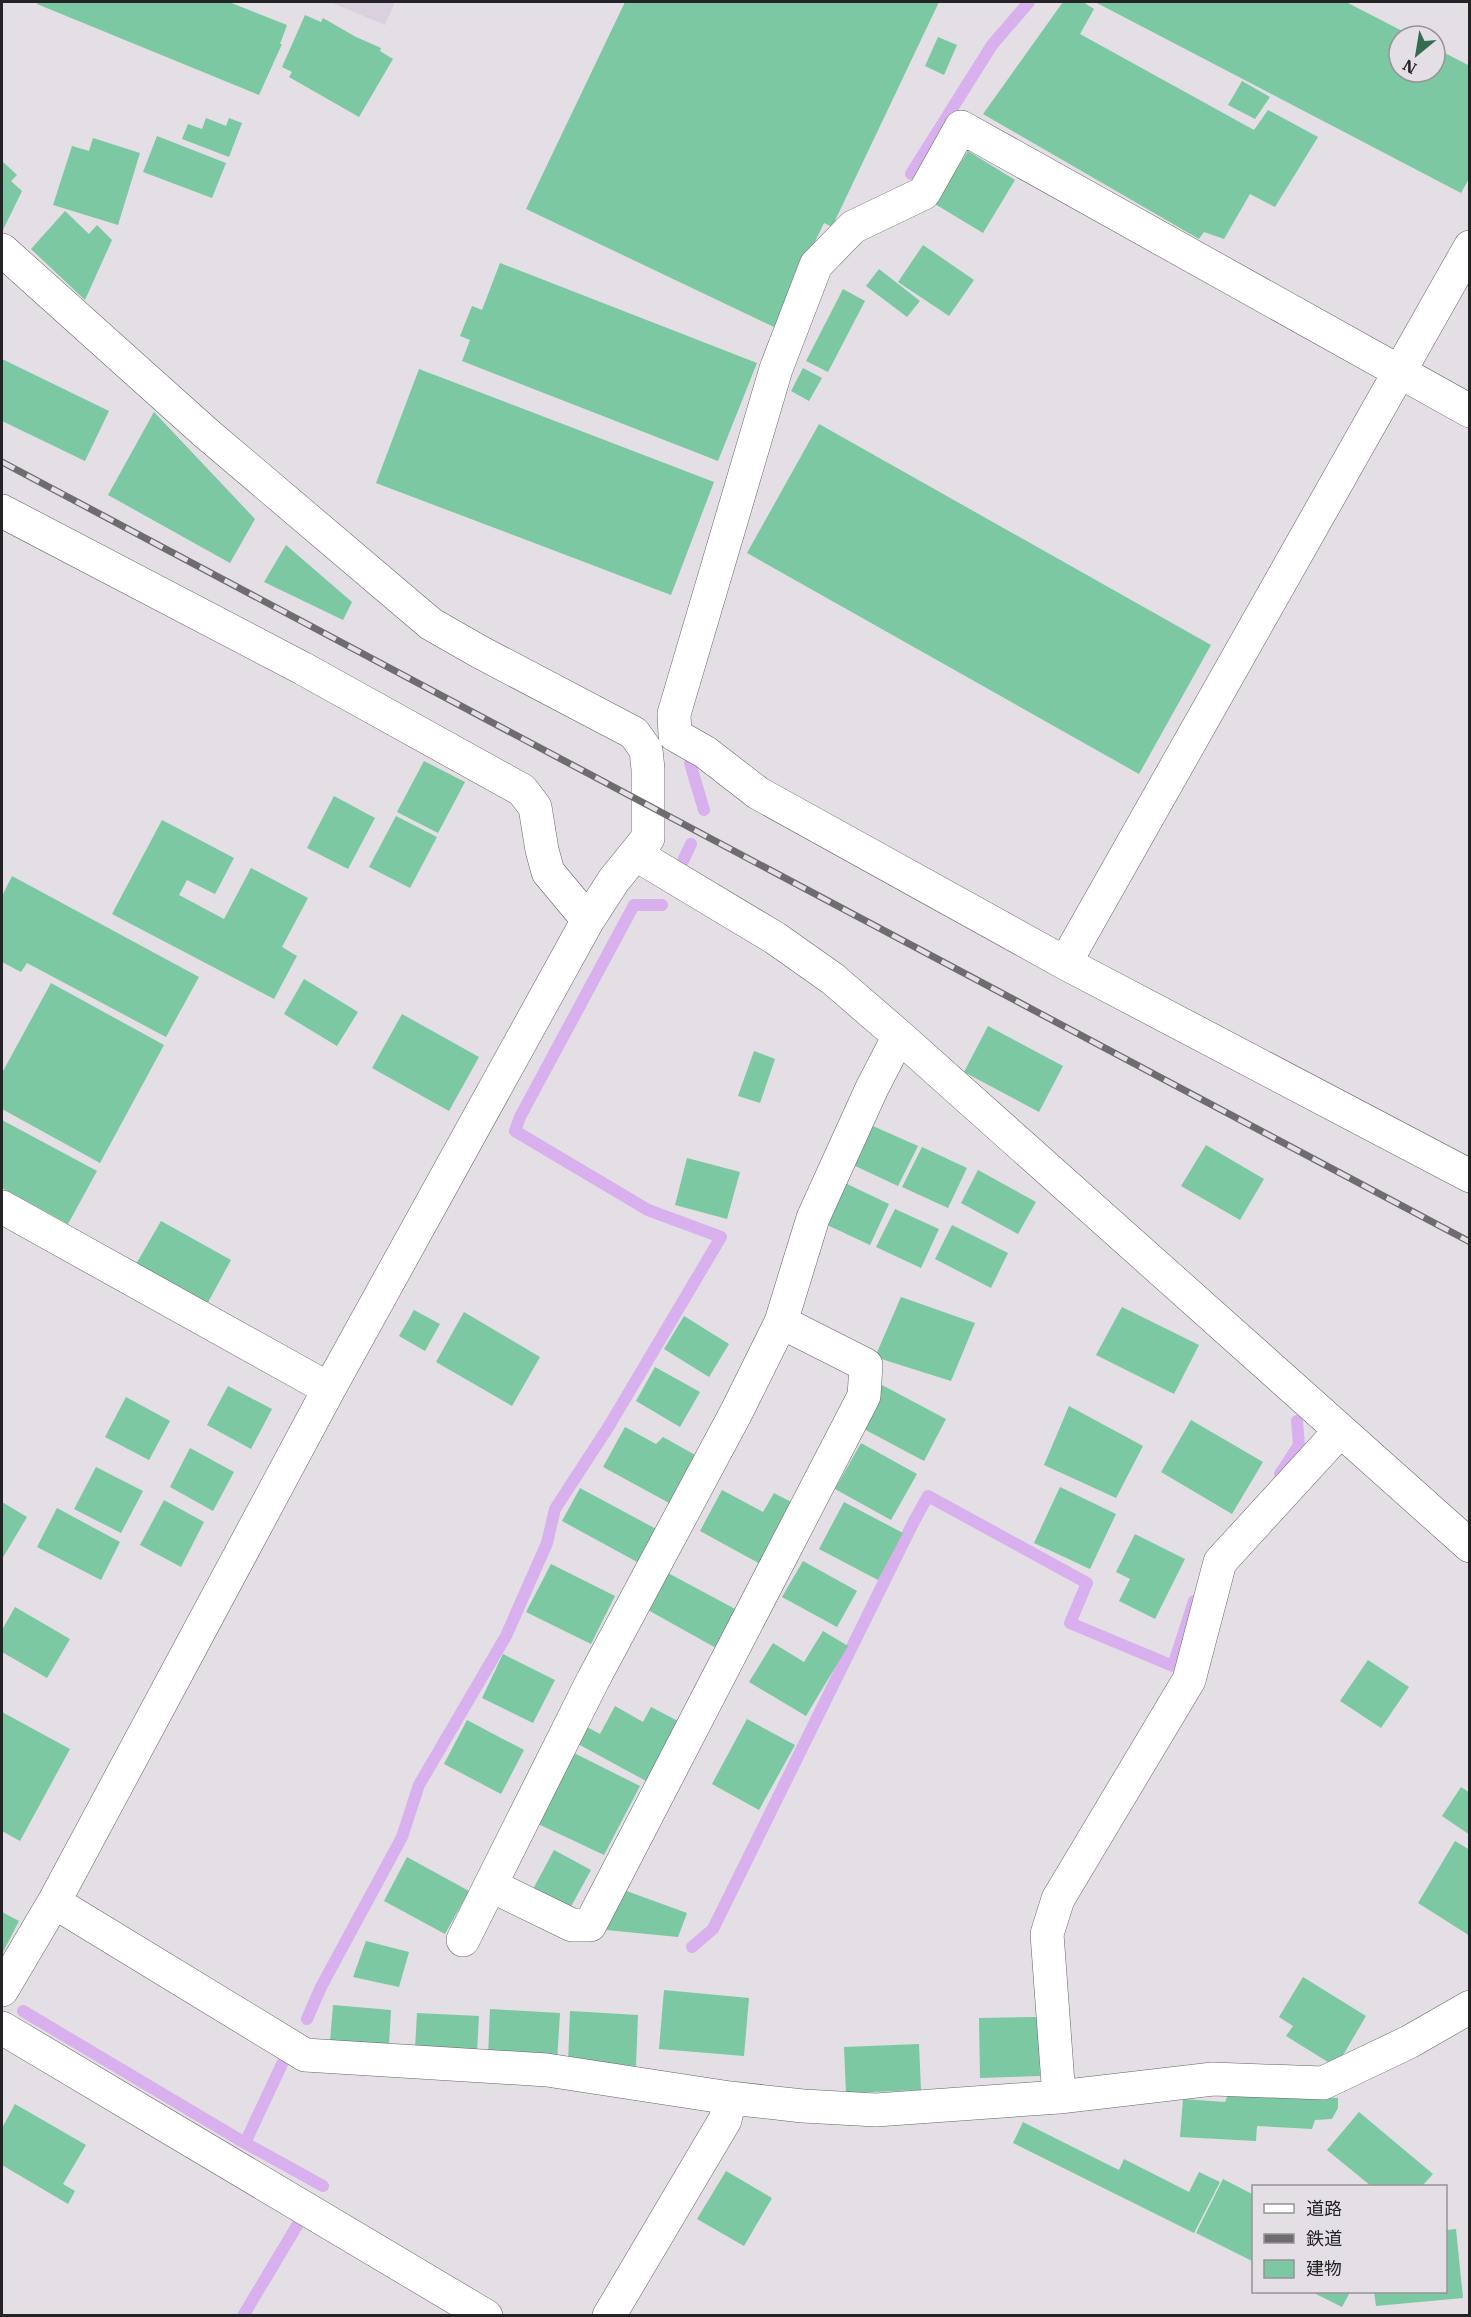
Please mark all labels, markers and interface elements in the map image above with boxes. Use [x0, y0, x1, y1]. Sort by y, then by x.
north arrow [1387, 24, 1447, 84]
text: N [1399, 55, 1420, 79]
legend [1252, 2185, 1447, 2293]
text: 道路 [1306, 2197, 1342, 2220]
text: 鉄道 [1306, 2227, 1342, 2250]
text: 建物 [1306, 2257, 1342, 2280]

